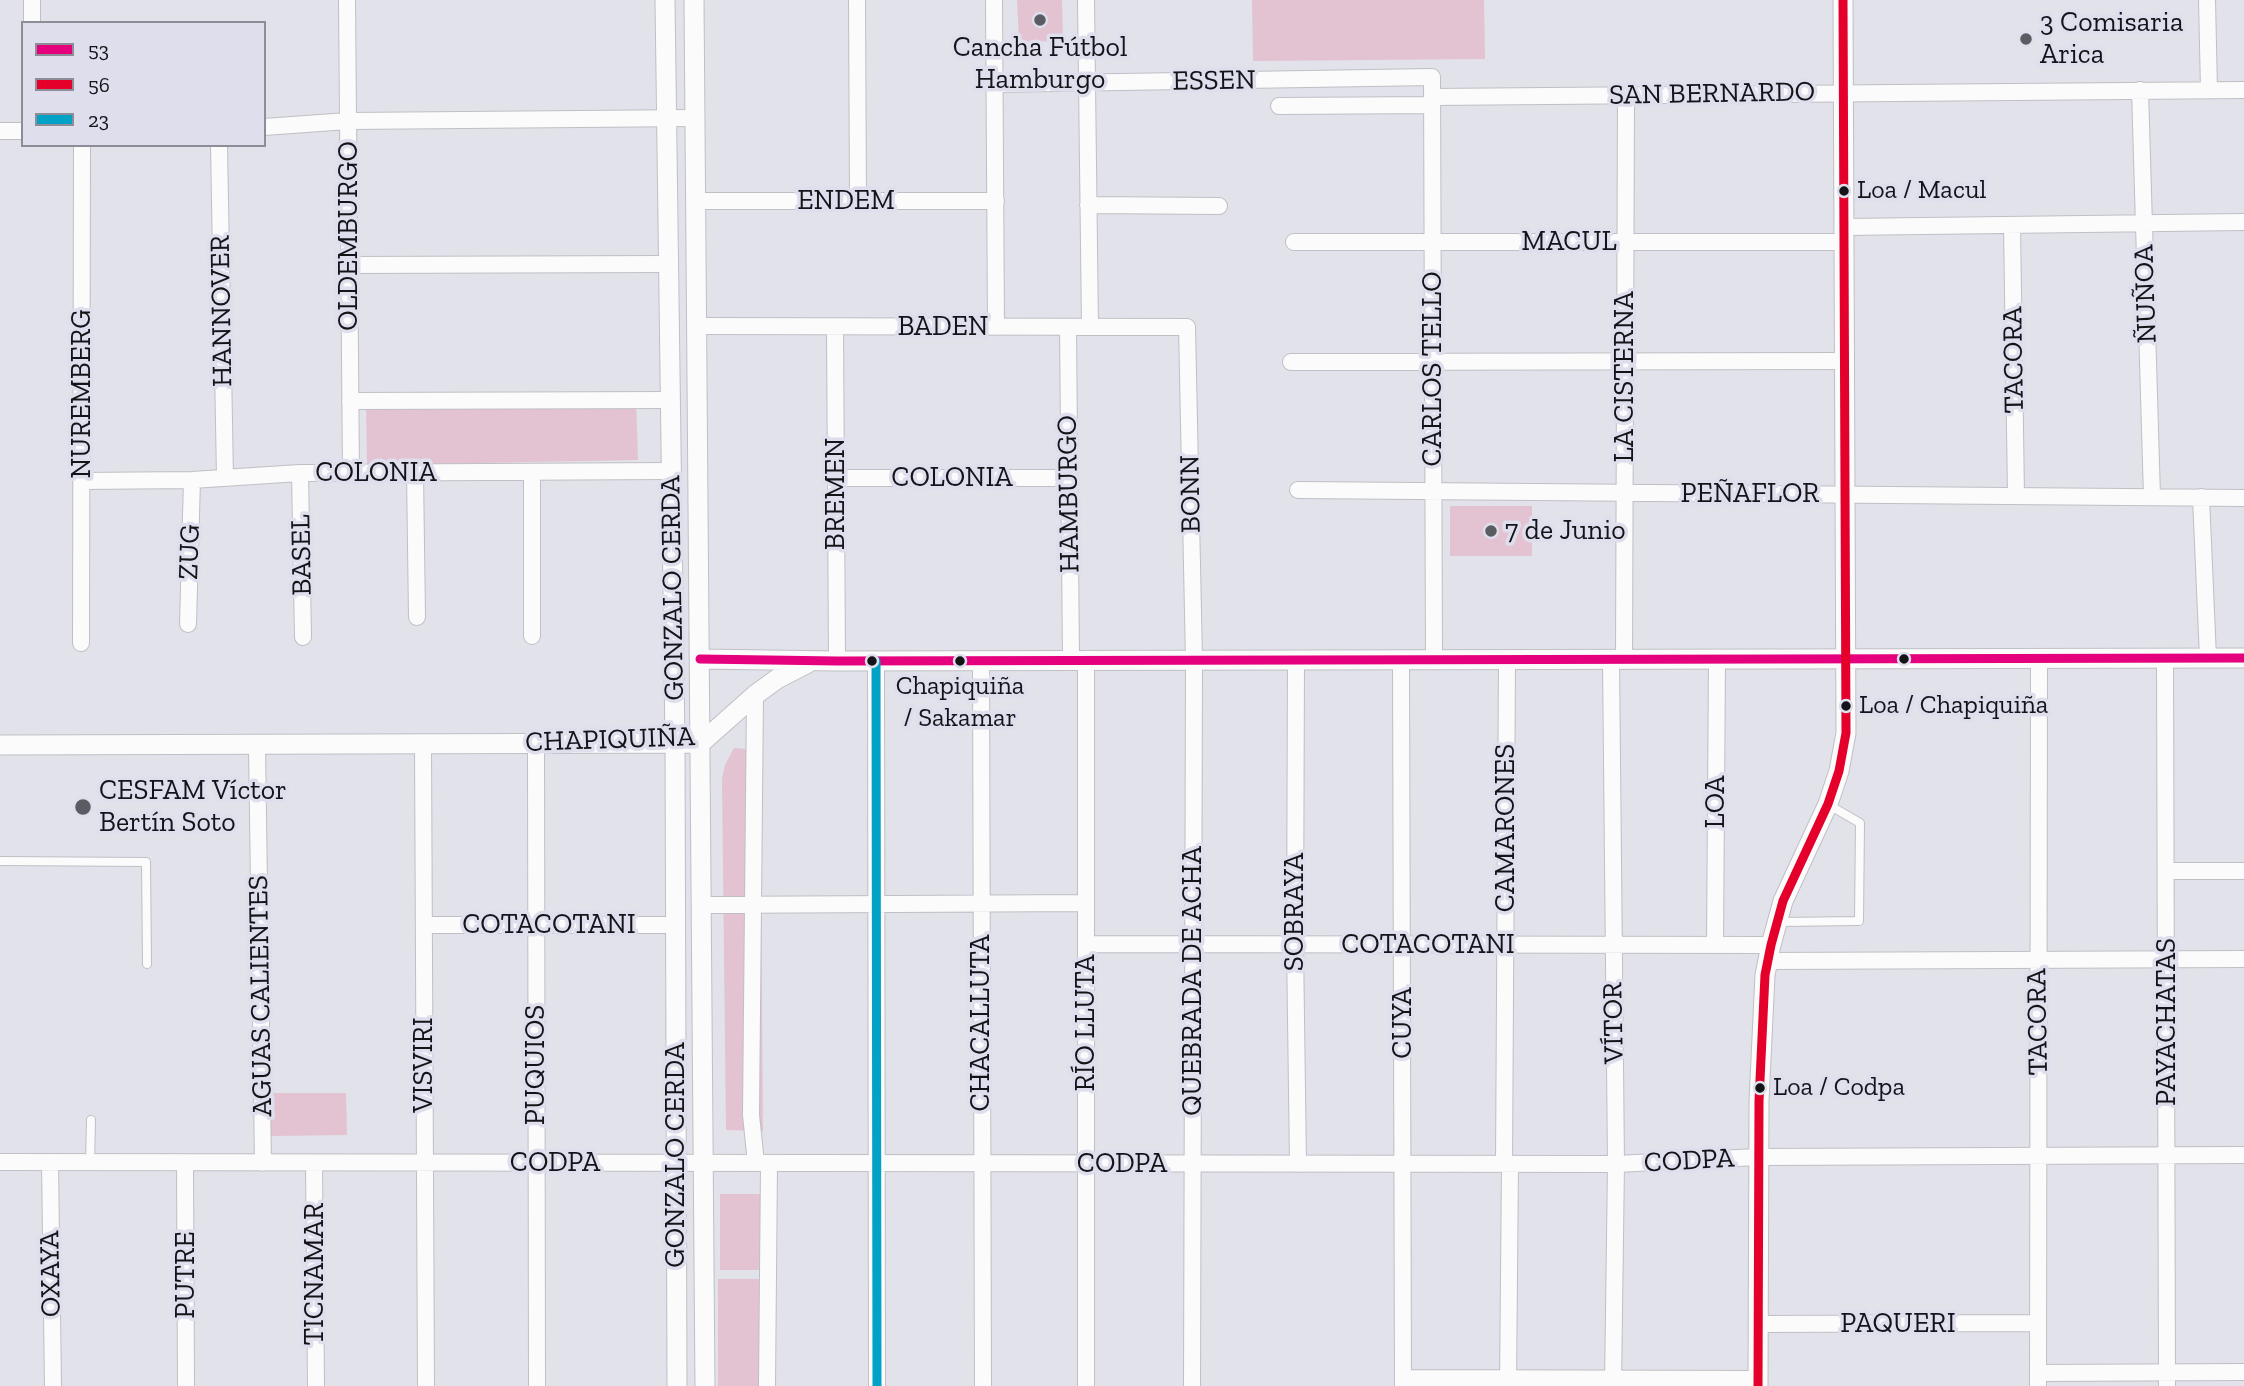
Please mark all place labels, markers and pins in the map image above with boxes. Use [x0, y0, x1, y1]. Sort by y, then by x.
place label: 3 Comisaria Arica [2040, 6, 2183, 72]
marker: Cancha Fútbol Hamburgo [1032, 12, 1048, 28]
place label: Cancha Fútbol Hamburgo [953, 31, 1127, 97]
marker: 3 Comisaria Arica [2018, 31, 2034, 47]
place label: Loa / Macul [1857, 175, 1986, 207]
marker: Loa / Macul [1837, 184, 1851, 198]
place label: 7 de Junio [1505, 514, 1626, 548]
marker: 7 de Junio [1483, 523, 1499, 539]
unlabelled marker [1897, 652, 1911, 666]
unlabelled marker [865, 654, 879, 668]
marker: Chapiquiña / Sakamar [953, 654, 967, 668]
place label: Chapiquiña / Sakamar [896, 671, 1024, 732]
place label: Loa / Chapiquiña [1859, 690, 2048, 722]
marker: Loa / Chapiquiña [1839, 699, 1853, 713]
place label: CESFAM Víctor Bertín Soto [99, 774, 287, 840]
marker: CESFAM Víctor Bertín Soto [73, 797, 93, 817]
place label: Loa / Codpa [1773, 1072, 1905, 1104]
marker: Loa / Codpa [1753, 1081, 1767, 1095]

